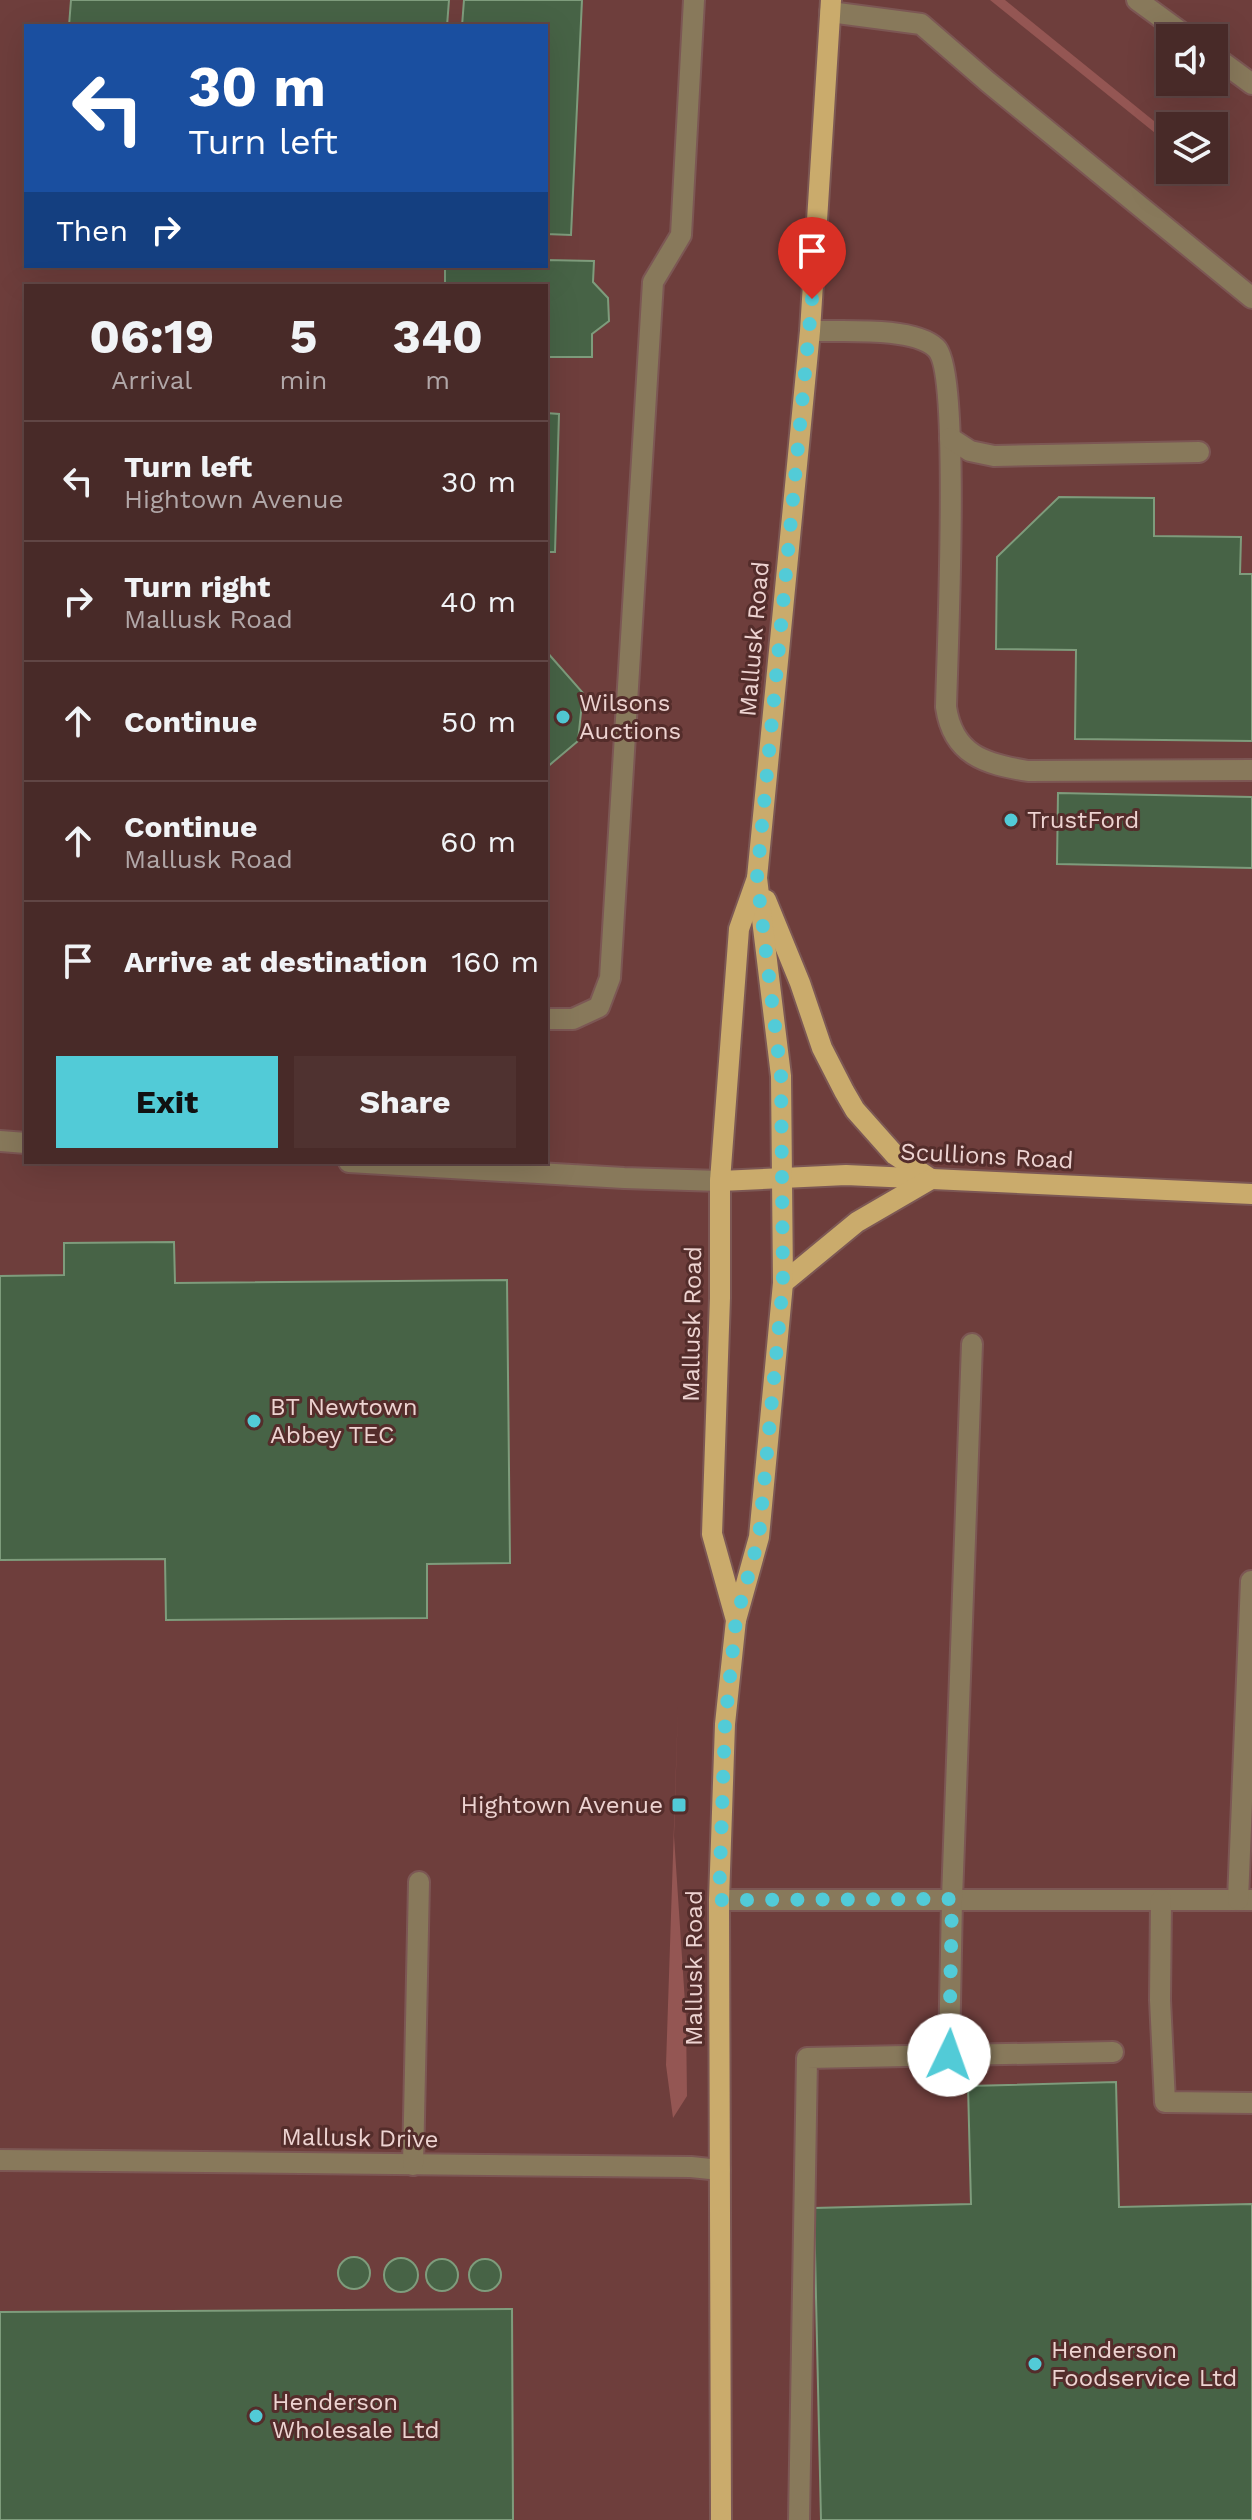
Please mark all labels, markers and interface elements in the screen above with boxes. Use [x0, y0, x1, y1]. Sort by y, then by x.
map controls [1156, 24, 1228, 184]
button: sound [1156, 24, 1228, 96]
text: 30 m [188, 54, 326, 120]
icon: left [56, 56, 160, 160]
button: layers [1156, 112, 1228, 184]
text: Turn left [188, 121, 338, 163]
icon: right [144, 208, 188, 252]
text: Then [56, 213, 128, 248]
pin [778, 217, 846, 299]
icon: arrive [790, 229, 834, 273]
text: 06:19 [89, 308, 214, 365]
text: 5 [289, 308, 317, 365]
text: 340 [392, 308, 483, 365]
text: Arrival [111, 365, 192, 395]
text: min [280, 365, 327, 395]
text: m [425, 365, 450, 395]
text: Turn left [124, 449, 252, 484]
icon: left [56, 459, 100, 503]
text: 30 m [441, 464, 516, 499]
text: Hightown Avenue [124, 484, 343, 514]
street label: Mallusk Road [733, 560, 775, 718]
text: Turn right [124, 569, 270, 604]
icon: right [56, 579, 100, 623]
text: 40 m [440, 584, 516, 619]
text: Mallusk Road [124, 604, 293, 634]
place label: Wilsons Auctions [579, 689, 681, 745]
icon: ahead [56, 699, 100, 743]
text: Continue [124, 704, 257, 739]
text: 50 m [441, 704, 516, 739]
marker: Wilsons Auctions [554, 708, 572, 726]
place label: TrustFord [1027, 806, 1139, 834]
text: Continue [124, 809, 257, 844]
marker: TrustFord [1002, 811, 1020, 829]
icon: ahead [56, 819, 100, 863]
text: 60 m [440, 824, 516, 859]
text: Mallusk Road [124, 844, 293, 874]
icon: arrive [56, 939, 100, 983]
text: Arrive at destination [124, 944, 428, 979]
text: 160 m [452, 944, 539, 979]
button: Exit [56, 1056, 278, 1148]
button: Share [294, 1056, 516, 1148]
street label: Scullions Road [900, 1137, 1074, 1175]
street label: Mallusk Road [677, 1246, 707, 1402]
place label: BT Newtown Abbey TEC [270, 1393, 418, 1449]
marker: BT Newtown Abbey TEC [245, 1412, 263, 1430]
place label: Hightown Avenue [460, 1791, 663, 1819]
marker: Hightown Avenue [670, 1796, 688, 1814]
street label: Mallusk Road [680, 1890, 708, 2046]
position arrow [907, 2013, 991, 2097]
street label: Mallusk Drive [281, 2123, 439, 2153]
place label: Henderson Foodservice Ltd [1051, 2336, 1237, 2392]
marker: Henderson Foodservice Ltd [1026, 2355, 1044, 2373]
place label: Henderson Wholesale Ltd [272, 2388, 440, 2444]
marker: Henderson Wholesale Ltd [247, 2407, 265, 2425]

